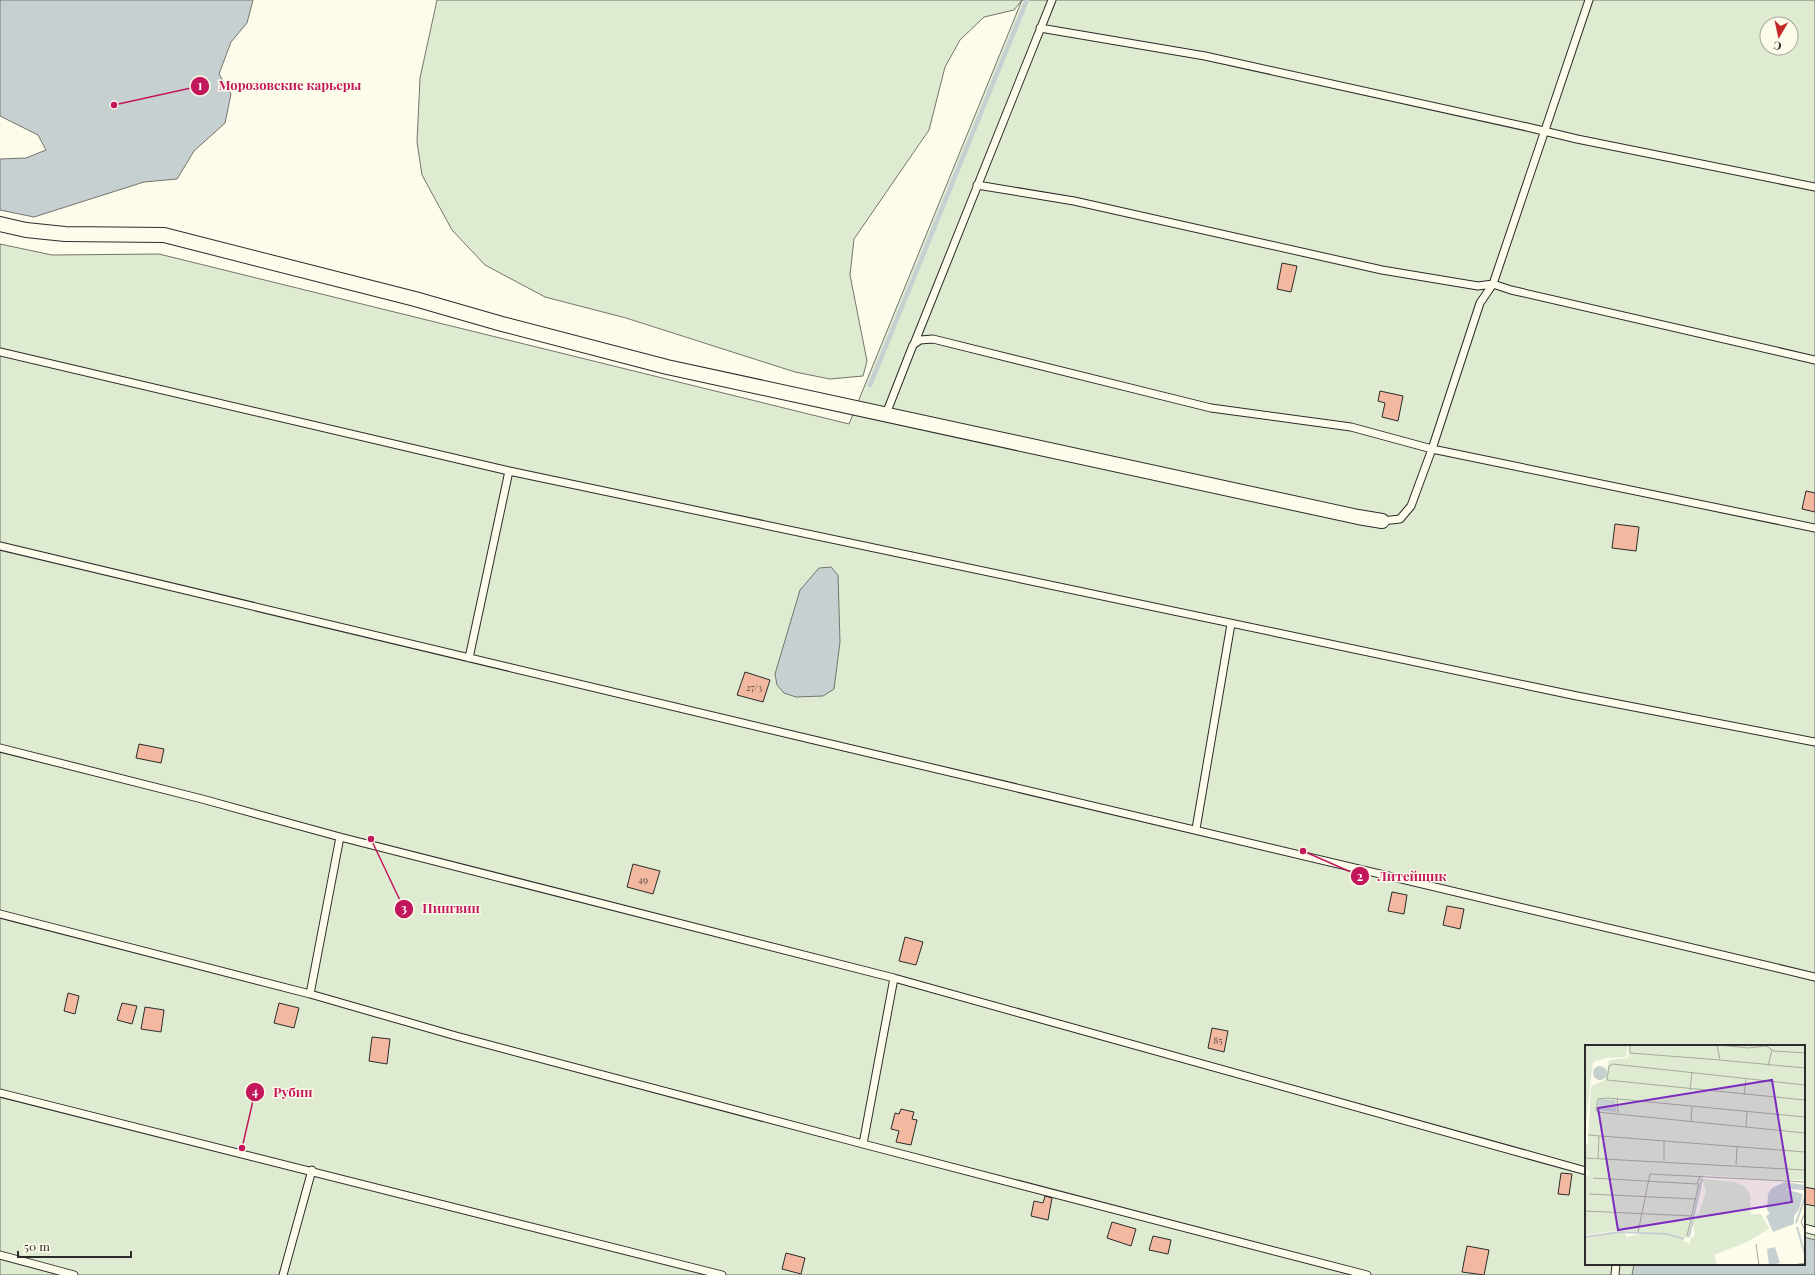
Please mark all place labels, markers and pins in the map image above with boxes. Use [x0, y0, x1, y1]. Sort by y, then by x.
callout: Морозовские карьеры [190, 73, 369, 98]
callout: Литейщик [1350, 864, 1455, 889]
callout: Пингвин [394, 896, 487, 921]
callout: Рубин [245, 1080, 320, 1105]

